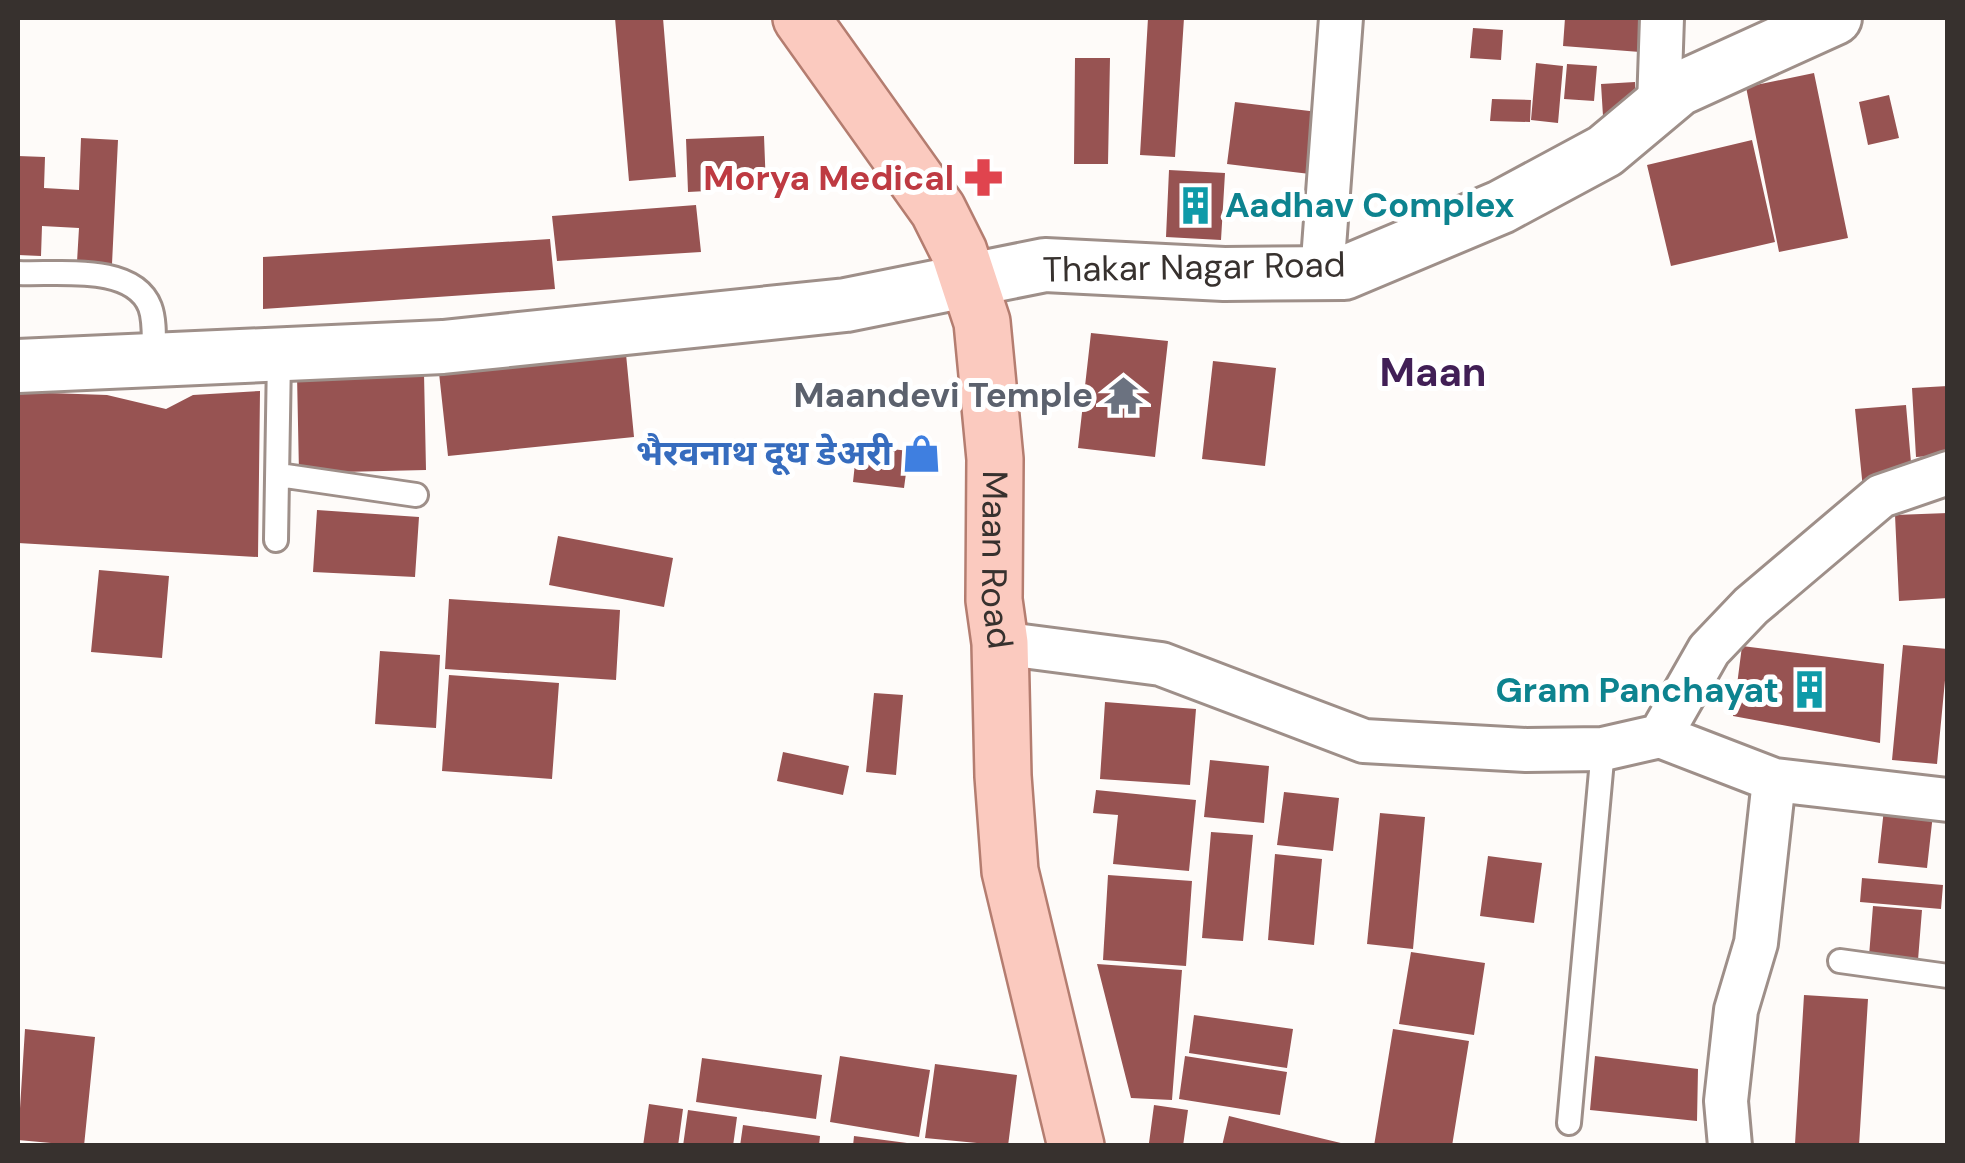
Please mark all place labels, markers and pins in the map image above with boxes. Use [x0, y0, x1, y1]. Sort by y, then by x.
place label: Morya Medical [703, 155, 954, 201]
pharmacy icon: Morya Medical [963, 157, 1005, 199]
place label: Aadhav Complex [1225, 182, 1514, 228]
building icon: Aadhav Complex [1174, 184, 1216, 226]
place label: Maandevi Temple [793, 372, 1093, 418]
temple icon: Maandevi Temple [1102, 374, 1144, 416]
place label: भैरवनाथ दूध डेअरी [636, 430, 893, 476]
shop icon: भैरवनाथ दूध डेअरी [901, 432, 943, 474]
place label: Gram Panchayat [1495, 667, 1779, 713]
building icon: Gram Panchayat [1788, 669, 1830, 711]

